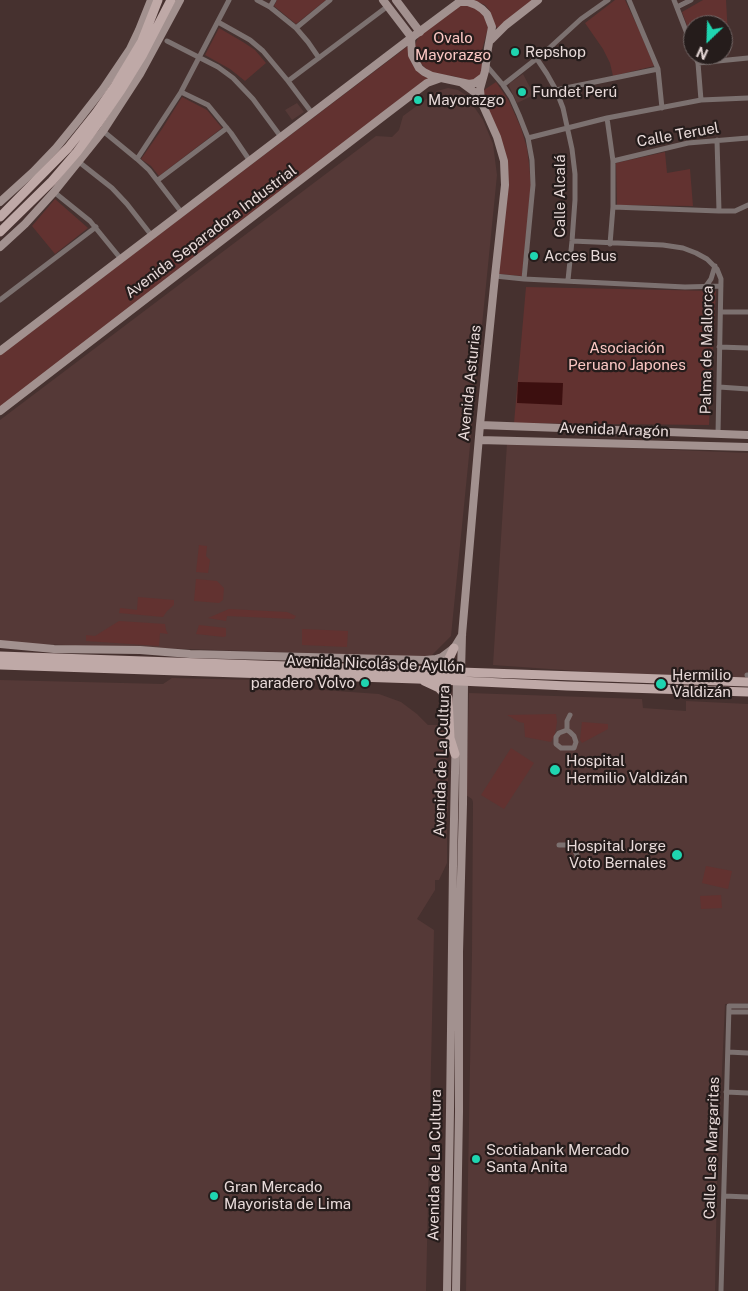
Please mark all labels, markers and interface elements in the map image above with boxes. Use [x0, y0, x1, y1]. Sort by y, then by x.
north arrow [683, 15, 733, 65]
park label: Ovalo Mayorazgo [415, 29, 491, 64]
place label: Repshop [525, 43, 586, 61]
text: N [694, 43, 711, 62]
marker: Repshop [509, 46, 521, 58]
place label: Fundet Perú [532, 83, 617, 101]
marker: Fundet Perú [516, 86, 528, 98]
place label: Mayorazgo [428, 91, 504, 109]
marker: Mayorazgo [412, 94, 424, 106]
street label: Calle Teruel [636, 119, 720, 151]
street label: Calle Alcalá [551, 154, 569, 238]
street label: Avenida Separadora Industrial [122, 162, 300, 302]
place label: Acces Bus [544, 247, 617, 265]
marker: Acces Bus [528, 250, 540, 262]
street label: Palma de Mallorca [697, 285, 717, 415]
street label: Avenida Asturias [455, 324, 485, 442]
park label: Asociación Peruano Japones [568, 339, 686, 374]
street label: Avenida Aragón [559, 419, 669, 441]
street label: Avenida Nicolás de Ayllón [285, 652, 465, 676]
place label: Hermilio Valdizán [672, 666, 731, 701]
place label: paradero Volvo [251, 674, 355, 692]
marker: paradero Volvo [359, 677, 371, 689]
marker: Hermilio Valdizán [654, 677, 668, 691]
street label: Avenida de La Cultura [430, 685, 454, 837]
place label: Hospital Hermilio Valdizán [566, 752, 688, 787]
marker: Hospital Hermilio Valdizán [548, 763, 562, 777]
place label: Hospital Jorge Voto Bernales [566, 837, 666, 872]
marker: Hospital Jorge Voto Bernales [670, 848, 684, 862]
street label: Calle Las Margaritas [701, 1076, 723, 1220]
street label: Avenida de La Cultura [425, 1089, 445, 1241]
place label: Scotiabank Mercado Santa Anita [486, 1141, 629, 1176]
marker: Scotiabank Mercado Santa Anita [470, 1153, 482, 1165]
place label: Gran Mercado Mayorista de Lima [224, 1178, 351, 1213]
marker: Gran Mercado Mayorista de Lima [208, 1190, 220, 1202]

